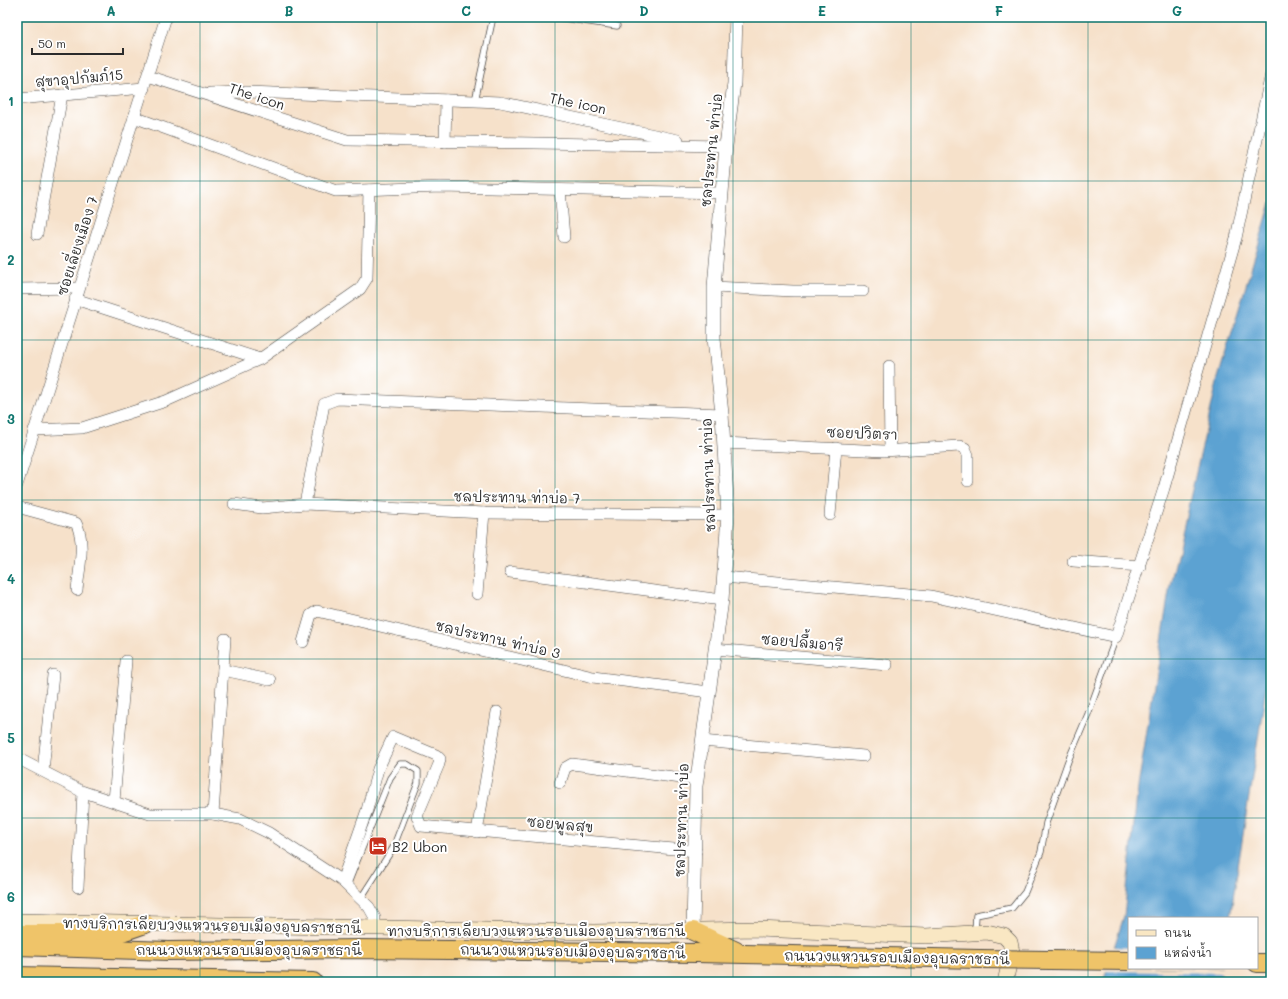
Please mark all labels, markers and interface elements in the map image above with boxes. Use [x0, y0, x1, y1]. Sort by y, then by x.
text: A [106, 2, 116, 19]
text: B [285, 2, 294, 19]
text: C [461, 2, 471, 19]
text: D [639, 2, 649, 19]
text: E [818, 2, 826, 19]
text: F [995, 2, 1003, 19]
text: G [1172, 2, 1182, 19]
scale bar [32, 30, 123, 56]
text: 50 m [38, 35, 66, 51]
street label: สุขาอุปกัมภ์15 [34, 65, 124, 93]
street label: The icon [227, 78, 287, 114]
street label: The icon [548, 88, 608, 118]
text: 1 [8, 92, 14, 109]
street label: ชลประทาน ท่าบ่อ [696, 92, 726, 208]
street label: ซอยเลี่ยงเมือง 7 [49, 192, 102, 298]
text: 2 [7, 251, 15, 268]
text: 3 [7, 410, 15, 427]
street label: ชลประทาน ท่าบ่อ [697, 417, 719, 533]
street label: ซอยปวิตรา [826, 422, 898, 444]
street label: ชลประทาน ท่าบ่อ 7 [454, 486, 581, 508]
text: 4 [7, 570, 15, 587]
street label: ชลประทาน ท่าบ่อ 3 [434, 615, 562, 663]
street label: ซอยปลื้มอารี [760, 626, 844, 655]
text: 5 [7, 729, 15, 746]
street label: ชลประทาน ท่าบ่อ [670, 762, 692, 878]
street label: ซอยพูลสุข [526, 812, 594, 838]
hotel icon: B2 Ubon [367, 835, 389, 857]
place label: B2 Ubon [392, 837, 447, 856]
text: 6 [7, 888, 15, 905]
street label: ทางบริการเลียบวงแหวนรอบเมืองอุบลราชธานี [62, 913, 362, 939]
legend [1128, 917, 1258, 969]
street label: ทางบริการเลียบวงแหวนรอบเมืองอุบลราชธานี [387, 921, 686, 942]
text: ถนน [1164, 924, 1192, 940]
street label: ถนนวงแหวนรอบเมืองอุบลราชธานี [136, 940, 362, 961]
street label: ถนนวงแหวนรอบเมืองอุบลราชธานี [460, 940, 686, 964]
text: แหล่งน้ำ [1164, 942, 1212, 960]
street label: ถนนวงแหวนรอบเมืองอุบลราชธานี [784, 946, 1010, 970]

